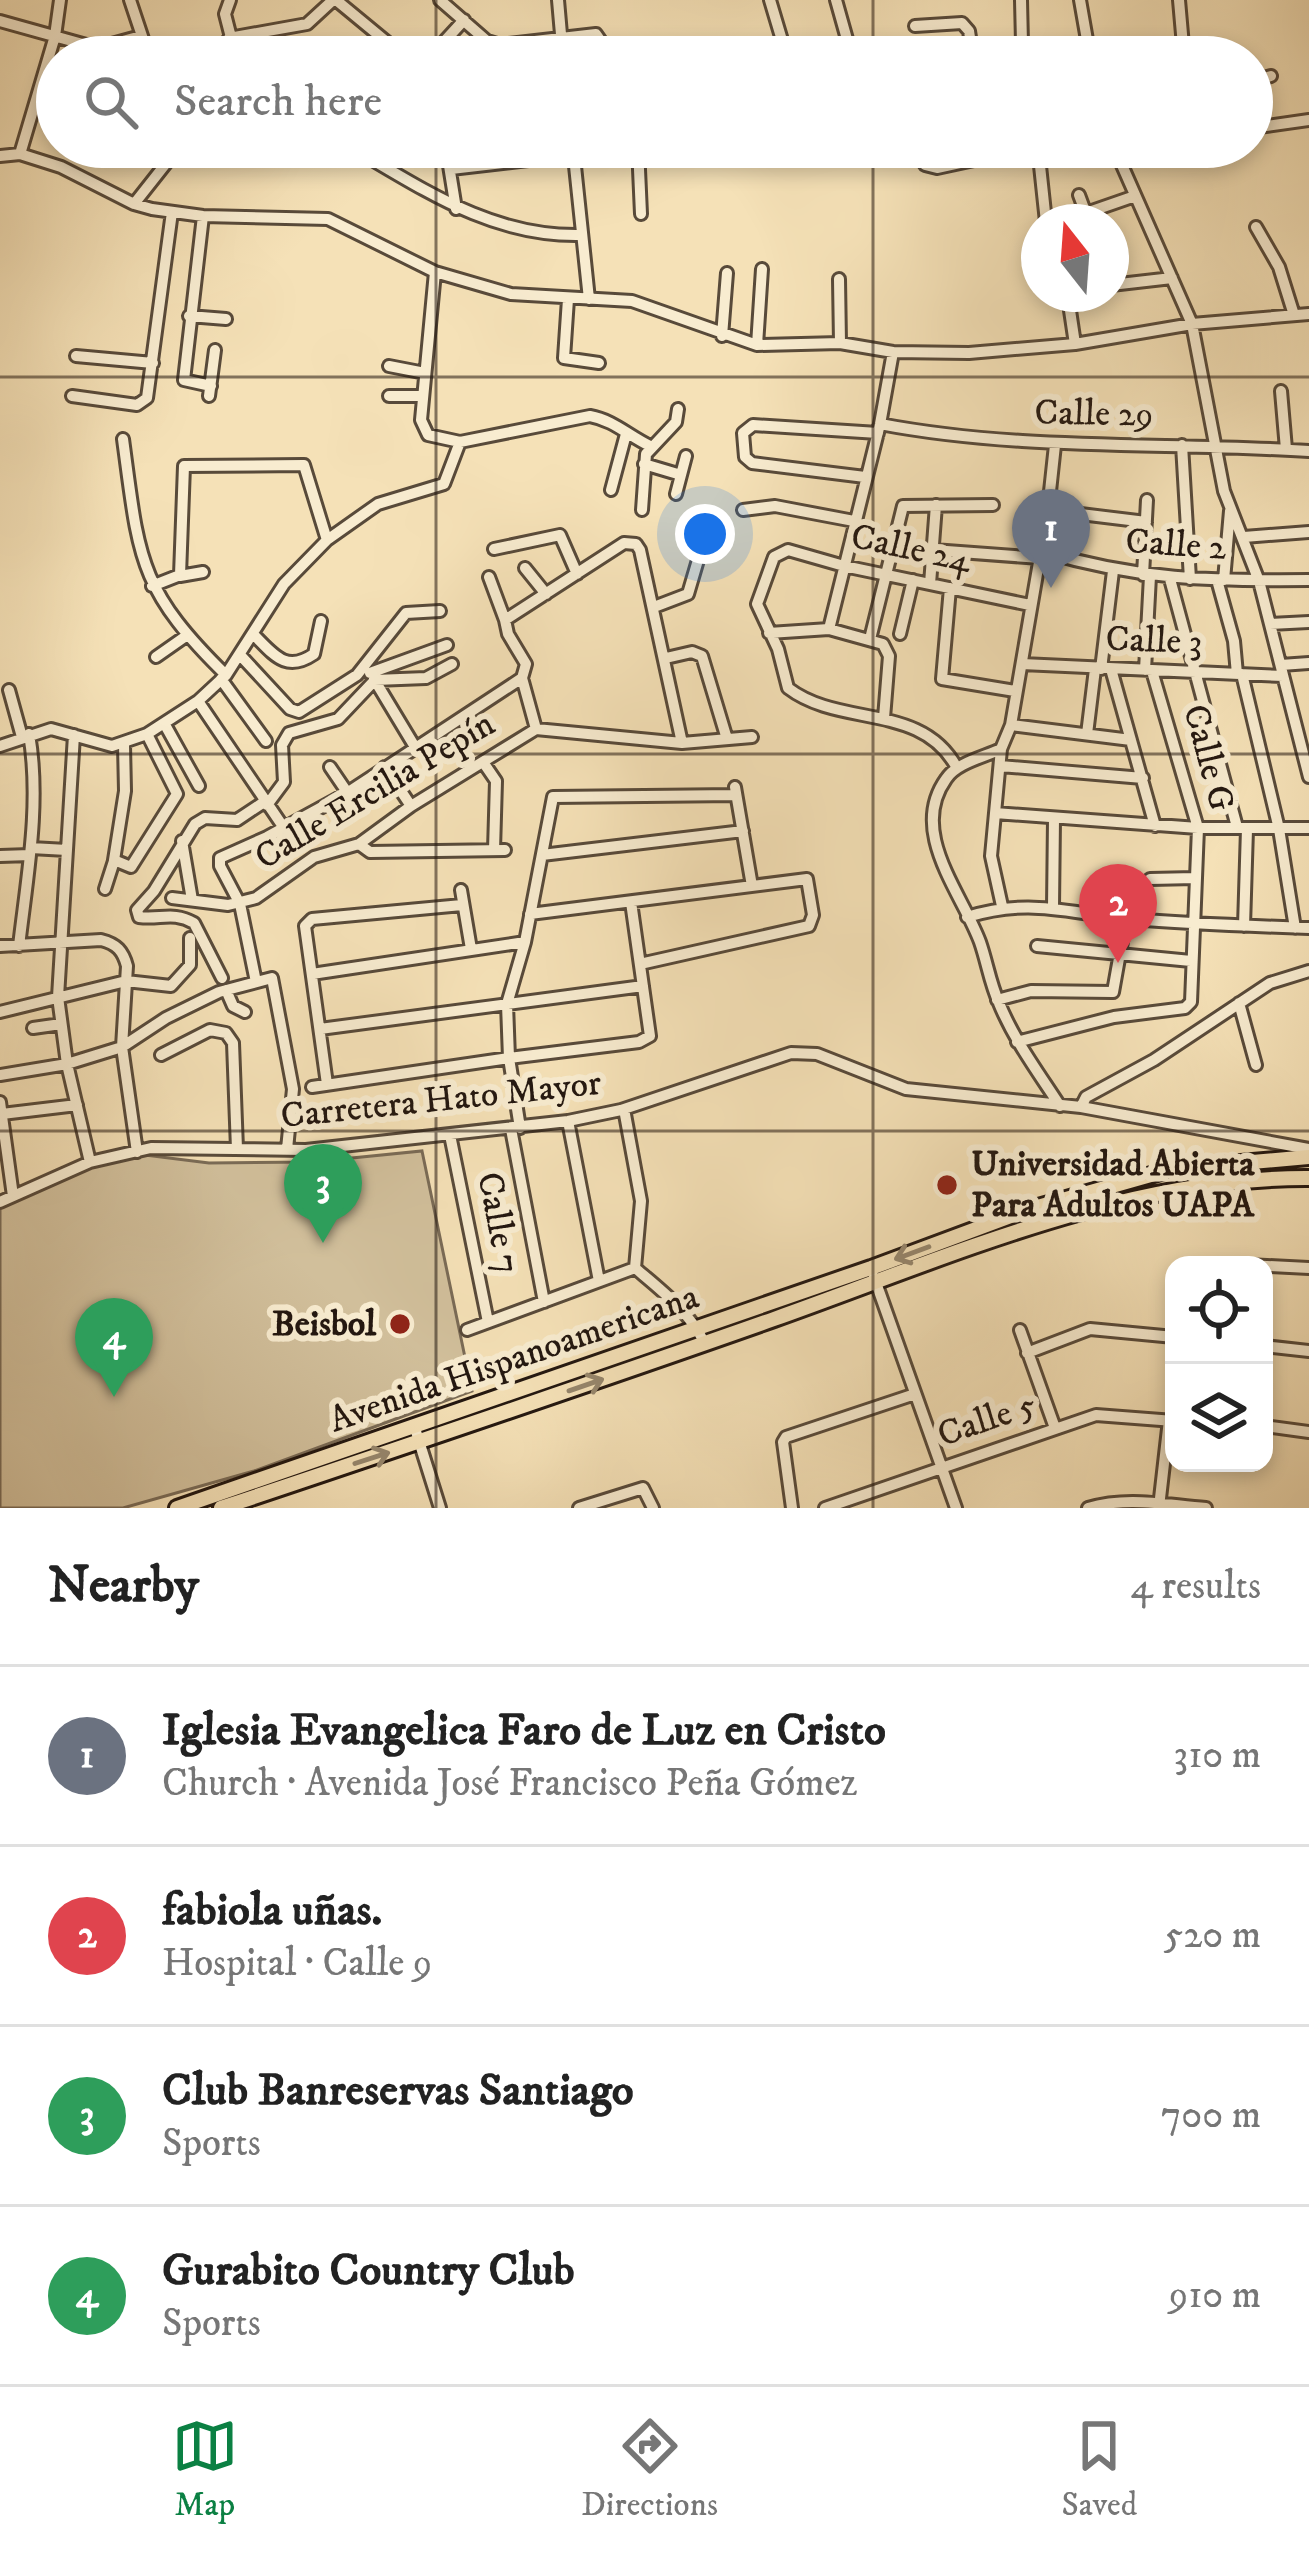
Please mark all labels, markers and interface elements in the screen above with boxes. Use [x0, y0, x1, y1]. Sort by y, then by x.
search box [36, 36, 1273, 168]
icon: search [78, 69, 144, 135]
text: Search here [174, 74, 382, 130]
north arrow [1021, 204, 1129, 312]
street label: Calle 29 [1034, 390, 1154, 438]
pin: 1 [1012, 489, 1090, 588]
your location [675, 504, 735, 564]
street label: Calle 24 [847, 514, 976, 584]
street label: Calle 2 [1124, 519, 1228, 571]
street label: Calle 3 [1105, 617, 1203, 665]
street label: Calle G [1172, 700, 1244, 816]
street label: Calle Ercilia Pepín [247, 702, 503, 880]
pin: 2 [1079, 864, 1157, 963]
street label: Carretera Hato Mayor [279, 1061, 604, 1139]
place label: Universidad Abierta Para Adultos UAPA [971, 1142, 1255, 1228]
pin: 3 [284, 1144, 362, 1243]
street label: Calle 7 [466, 1168, 530, 1278]
marker: Universidad Abierta Para Adultos UAPA [934, 1172, 960, 1198]
one-way arrow [894, 1243, 931, 1265]
map controls [1165, 1256, 1273, 1472]
button: locate [1165, 1256, 1273, 1364]
street label: Avenida Hispanoamericana [323, 1274, 705, 1443]
pin: 4 [75, 1298, 153, 1397]
place label: Beisbol [272, 1302, 377, 1347]
marker: Beisbol [387, 1311, 413, 1337]
button: layers [1165, 1364, 1273, 1472]
one-way arrow [566, 1373, 603, 1394]
street label: Calle 5 [932, 1382, 1042, 1458]
one-way arrow [352, 1445, 390, 1467]
text: Nearby [48, 1554, 199, 1618]
text: 4 results [1131, 1562, 1261, 1611]
text: Iglesia Evangelica Faro de Luz en Cristo [162, 1703, 886, 1759]
text: 1 [80, 1731, 94, 1780]
text: 310 m [1174, 1731, 1261, 1780]
text: Church · Avenida José Francisco Peña Gómez [162, 1759, 857, 1808]
text: fabiola uñas. [162, 1883, 382, 1939]
text: 2 [77, 1911, 97, 1960]
text: 520 m [1164, 1911, 1261, 1960]
text: Hospital · Calle 9 [162, 1939, 432, 1988]
text: Club Banreservas Santiago [162, 2063, 634, 2119]
text: 3 [80, 2091, 94, 2140]
text: 700 m [1161, 2091, 1261, 2140]
text: Sports [162, 2119, 261, 2168]
text: Gurabito Country Club [162, 2243, 575, 2299]
text: 4 [76, 2271, 98, 2320]
text: 910 m [1169, 2271, 1261, 2320]
text: Sports [162, 2299, 261, 2348]
tab: Map [172, 2413, 238, 2526]
tab: Directions [581, 2413, 718, 2526]
tab: Saved [1061, 2413, 1137, 2526]

